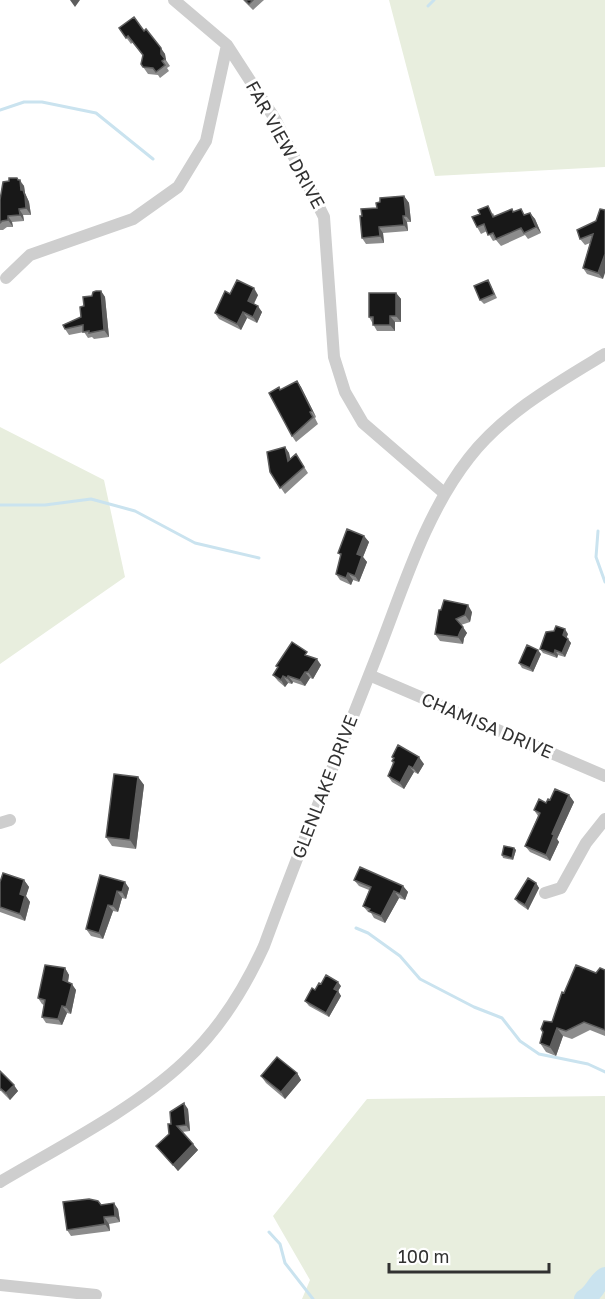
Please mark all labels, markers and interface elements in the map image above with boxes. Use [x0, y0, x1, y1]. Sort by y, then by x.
street label: FAR VIEW DRIVE [242, 77, 330, 212]
street label: CHAMISA DRIVE [418, 687, 556, 763]
street label: GLENLAKE DRIVE [287, 712, 362, 861]
scale bar [389, 1236, 550, 1274]
text: 100 m [398, 1245, 449, 1267]

